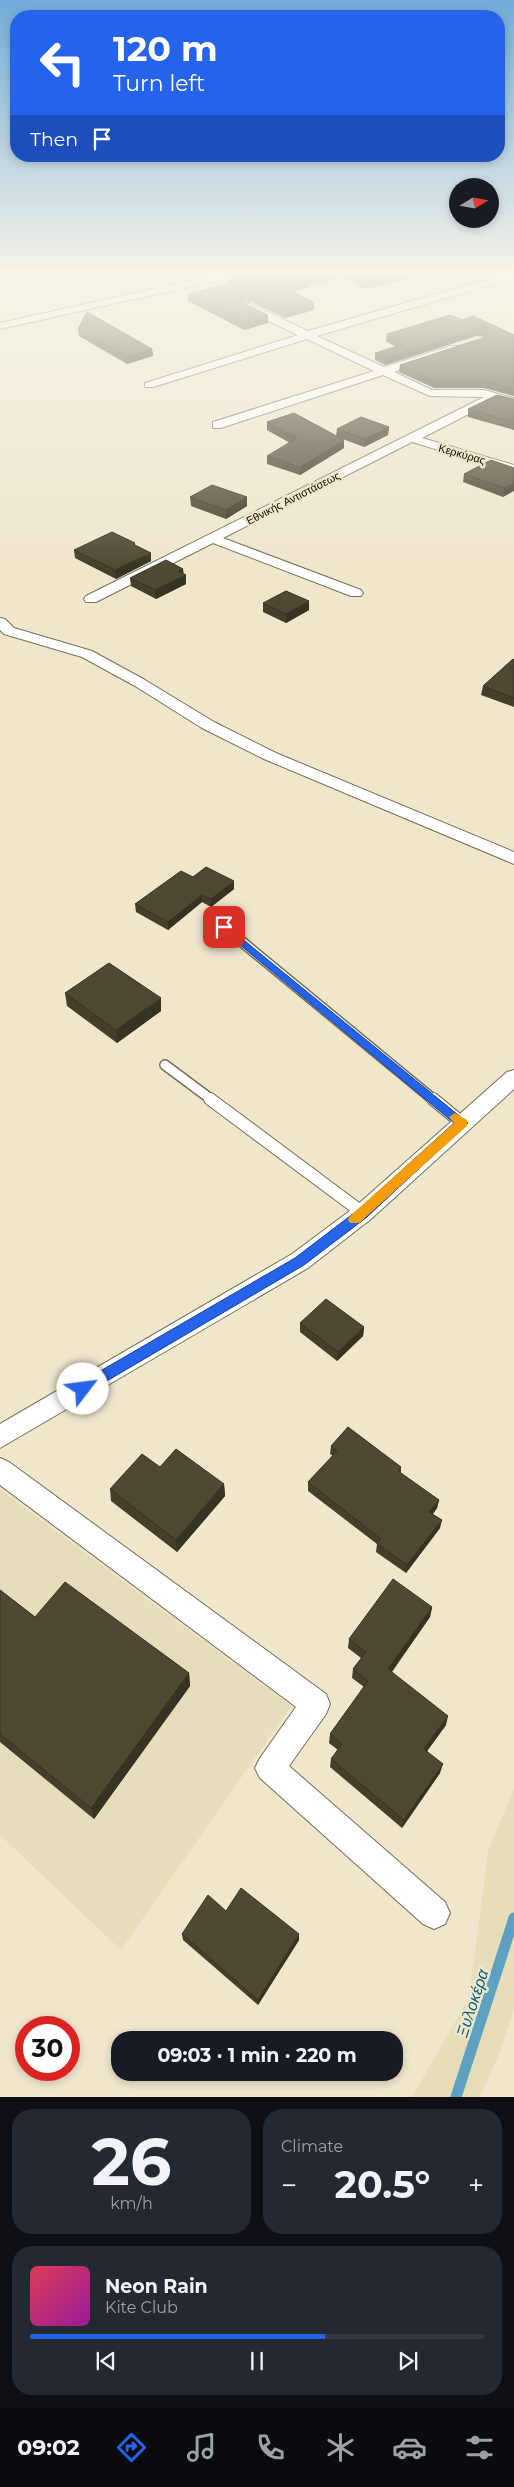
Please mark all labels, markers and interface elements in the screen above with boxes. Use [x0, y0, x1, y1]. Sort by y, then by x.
text: 120 m [113, 27, 218, 70]
icon: left [30, 30, 95, 95]
text: Turn left [113, 70, 205, 97]
icon: arrive [88, 125, 116, 153]
text: Then [30, 128, 78, 151]
north arrow [449, 178, 499, 228]
map controls [449, 178, 499, 228]
street label: Κερκύρας [437, 441, 487, 467]
street label: Εθνικής Αντιστάσεως [244, 468, 342, 528]
pin [203, 906, 245, 948]
icon: arrive [210, 913, 238, 941]
position arrow [56, 1362, 108, 1414]
water label: Ξυλοκέρα [452, 1966, 493, 2040]
speed limit sign: 30 [15, 2016, 80, 2081]
text: 09:03 · 1 min · 220 m [157, 2044, 357, 2067]
text: 26 [92, 2122, 171, 2201]
text: Climate [281, 2137, 343, 2156]
text: 20.5° [335, 2161, 430, 2208]
text: − [281, 2168, 297, 2202]
text: + [468, 2168, 484, 2202]
text: km/h [110, 2194, 153, 2213]
text: Neon Rain [105, 2275, 208, 2298]
text: Kite Club [105, 2298, 178, 2317]
icon: previous [92, 2347, 120, 2375]
icon: pause [243, 2347, 271, 2375]
icon: next [394, 2347, 422, 2375]
icon: directions [114, 2430, 149, 2465]
icon: music [184, 2430, 219, 2465]
icon: phone [253, 2430, 288, 2465]
icon: climate [323, 2430, 358, 2465]
icon: car [392, 2430, 427, 2465]
icon: filters [462, 2430, 497, 2465]
text: 09:02 [17, 2434, 80, 2461]

